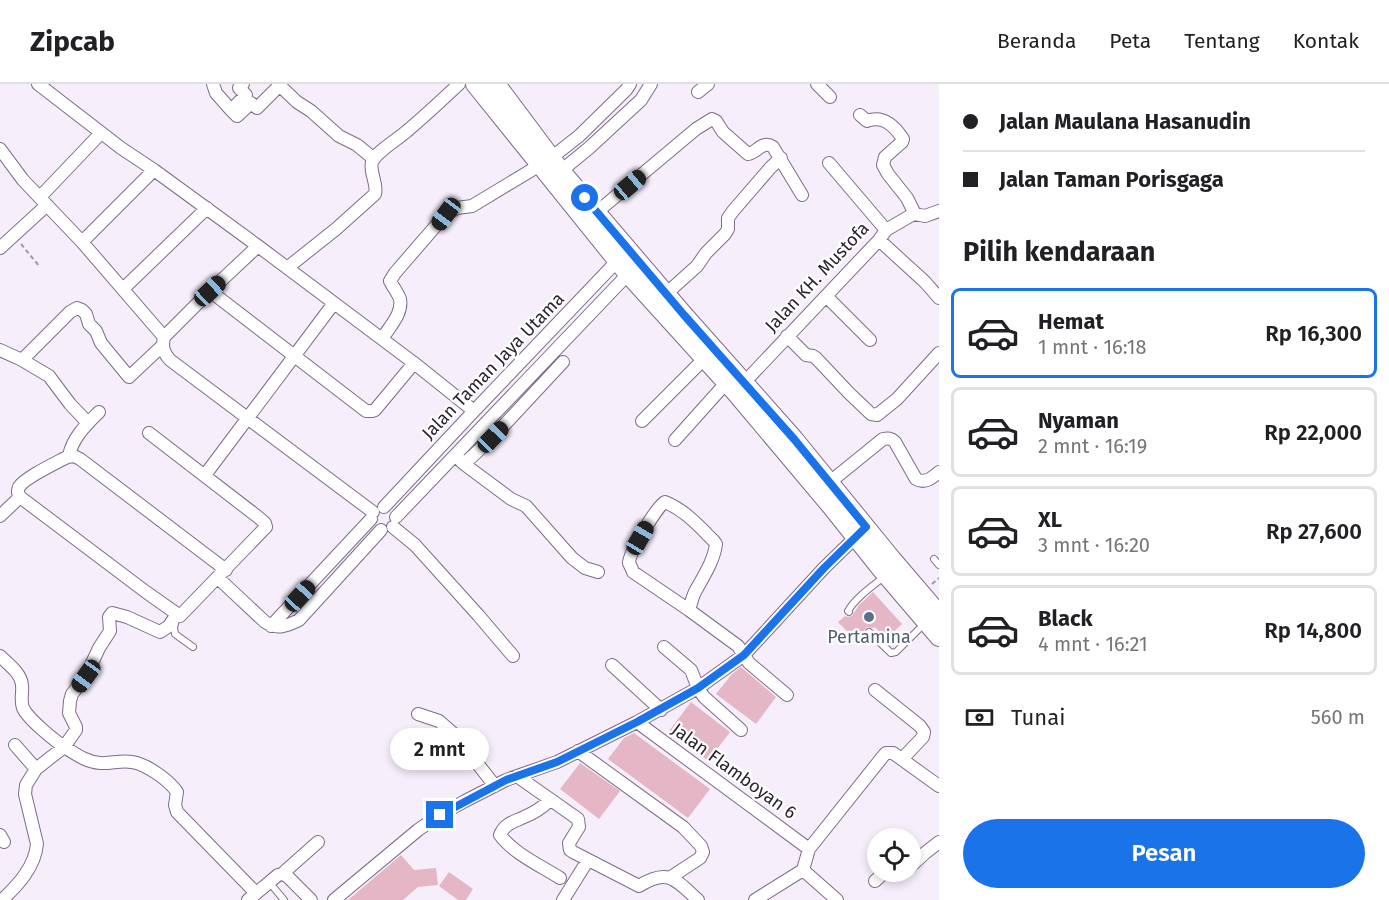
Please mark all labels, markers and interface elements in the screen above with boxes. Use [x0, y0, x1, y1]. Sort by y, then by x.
text: Zipcab [30, 25, 115, 58]
text: Beranda [997, 28, 1076, 54]
text: Peta [1109, 28, 1151, 54]
text: Tentang [1184, 28, 1260, 54]
text: Kontak [1293, 28, 1359, 54]
text: Jalan Maulana Hasanudin [999, 108, 1251, 135]
text: Jalan Taman Porisgaga [999, 166, 1224, 193]
car [610, 167, 650, 203]
route start [571, 184, 598, 211]
car [428, 194, 464, 234]
street label: Jalan KH. Mustofa [760, 217, 874, 337]
text: Pilih kendaraan [963, 236, 1155, 268]
car [191, 272, 229, 310]
street label: Jalan Taman Jaya Utama [417, 288, 569, 444]
icon: car [966, 306, 1020, 360]
text: Hemat [1038, 308, 1104, 335]
text: Rp 16,300 [1265, 320, 1362, 347]
text: 1 mnt · 16:18 [1038, 335, 1146, 359]
icon: car [966, 405, 1020, 459]
text: Nyaman [1038, 407, 1119, 434]
car [474, 418, 512, 456]
text: Rp 22,000 [1264, 419, 1362, 446]
text: 2 mnt · 16:19 [1038, 434, 1147, 458]
icon: car [966, 504, 1020, 558]
text: XL [1038, 506, 1062, 533]
car [623, 518, 657, 558]
text: Rp 27,600 [1266, 518, 1362, 545]
text: 3 mnt · 16:20 [1038, 533, 1150, 557]
car [281, 577, 319, 615]
icon: car [966, 603, 1020, 657]
text: Black [1038, 605, 1093, 632]
marker: Pertamina [862, 610, 876, 624]
text: Rp 14,800 [1264, 617, 1362, 644]
place label: Pertamina [827, 626, 911, 648]
text: 4 mnt · 16:21 [1038, 632, 1148, 656]
car [68, 656, 104, 696]
icon: cash [963, 701, 996, 734]
text: Tunai [1011, 704, 1065, 731]
text: 560 m [1311, 705, 1365, 729]
street label: Jalan Flamboyan 6 [667, 718, 801, 824]
callout: 2 mnt [390, 728, 490, 770]
text: 2 mnt [414, 737, 465, 761]
route end [426, 801, 453, 828]
button: Pesan [963, 819, 1365, 888]
map controls [867, 828, 921, 882]
button: locate [867, 828, 921, 882]

